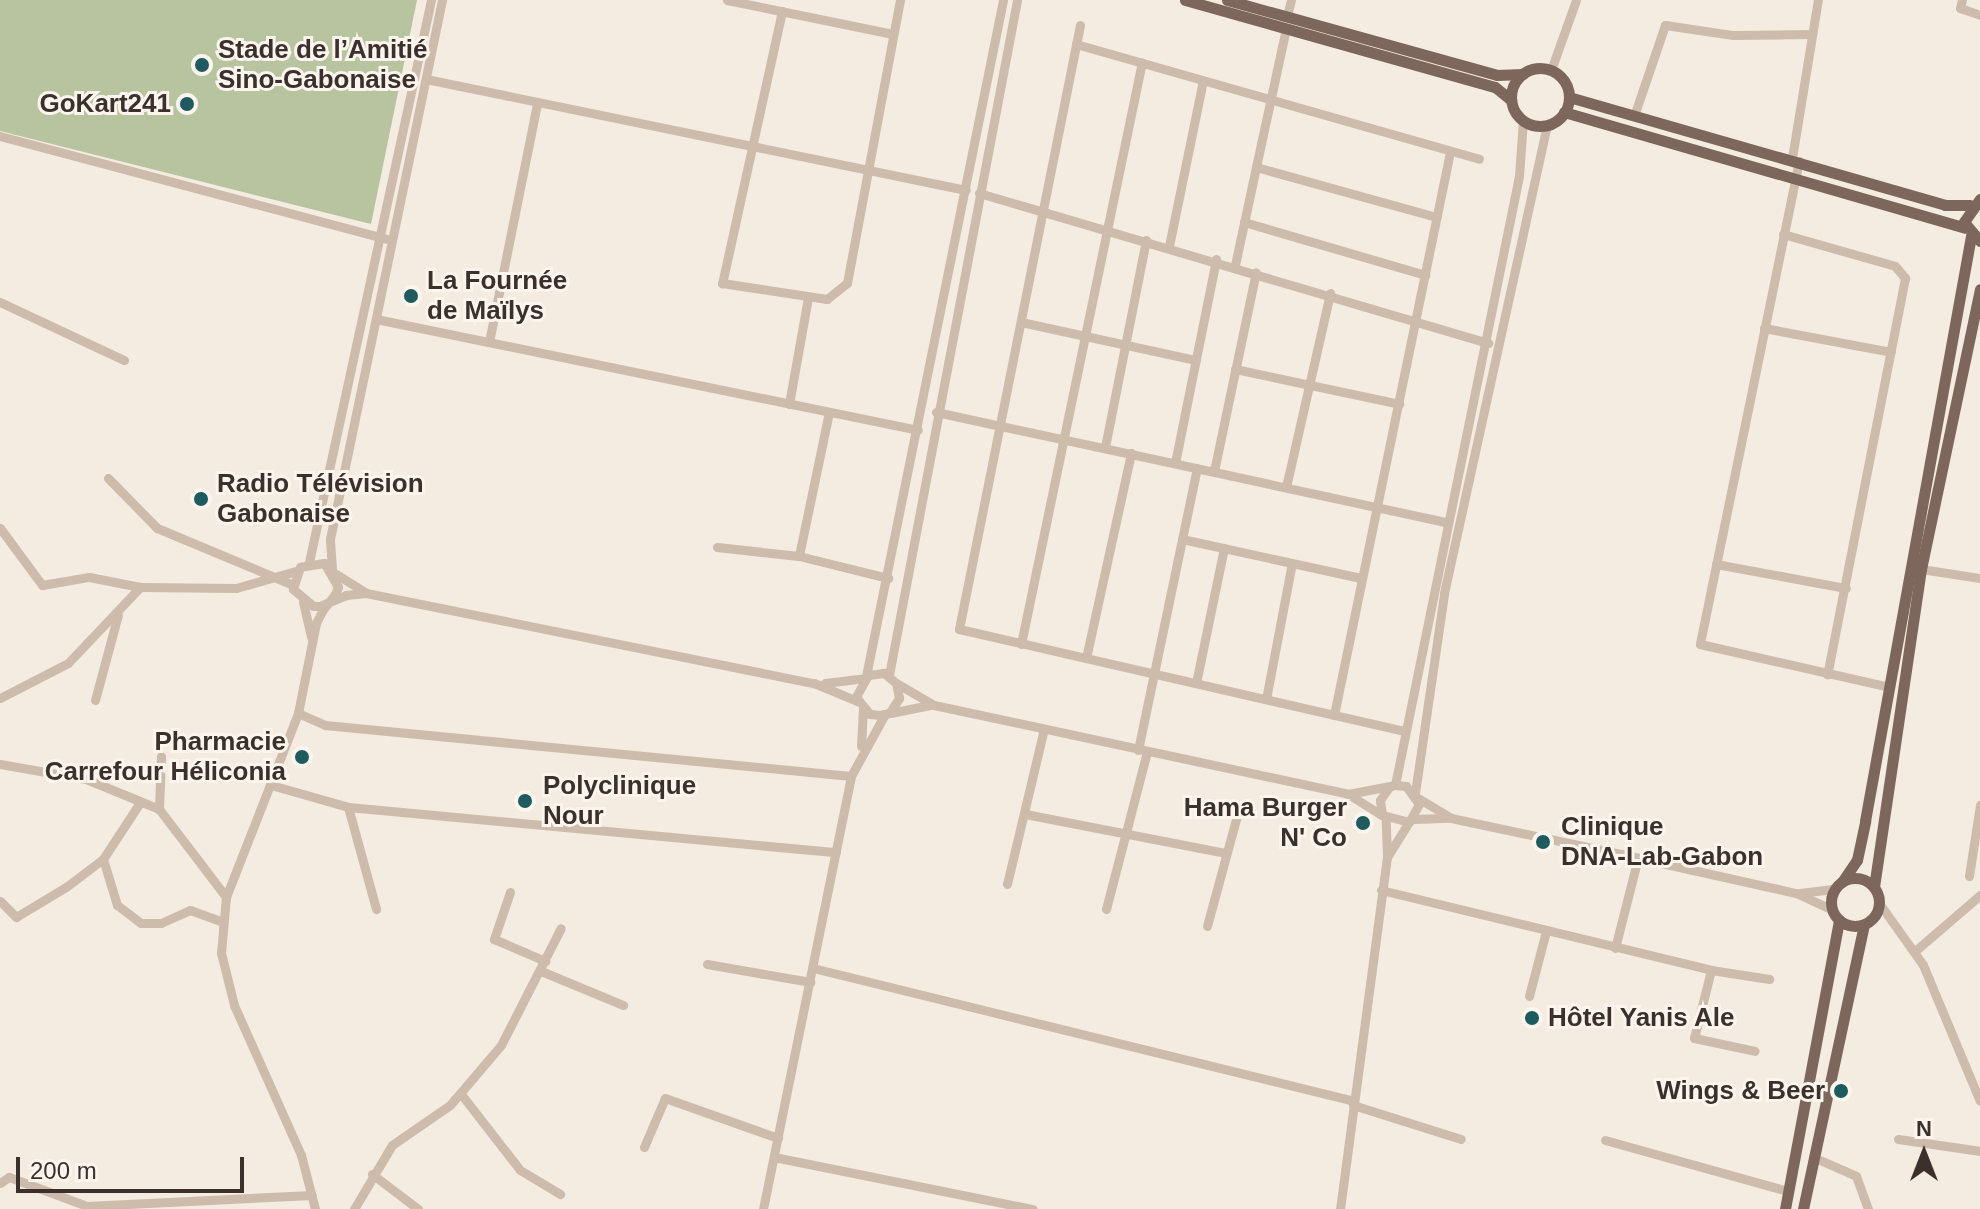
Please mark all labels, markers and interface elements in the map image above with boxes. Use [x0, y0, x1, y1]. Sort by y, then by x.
place label: Stade de l’Amitié Sino-Gabonaise [218, 34, 427, 96]
marker: Stade de l’Amitié Sino-Gabonaise [193, 56, 211, 74]
place label: GoKart241 [40, 88, 171, 120]
marker: GoKart241 [178, 95, 196, 113]
place label: La Fournée de Maïlys [427, 265, 567, 326]
marker: La Fournée de Maïlys [402, 287, 420, 305]
place label: Radio Télévision Gabonaise [217, 468, 424, 530]
marker: Radio Télévision Gabonaise [192, 490, 210, 508]
place label: Pharmacie Carrefour Héliconia [45, 726, 286, 788]
marker: Pharmacie Carrefour Héliconia [293, 748, 311, 766]
place label: Polyclinique Nour [543, 770, 696, 832]
marker: Polyclinique Nour [514, 790, 536, 812]
place label: Hama Burger N' Co [1184, 792, 1347, 854]
place label: Clinique DNA-Lab-Gabon [1561, 811, 1763, 872]
marker: Hama Burger N' Co [1354, 814, 1372, 832]
marker: Clinique DNA-Lab-Gabon [1532, 831, 1554, 853]
place label: Hôtel Yanis Ale [1548, 1002, 1736, 1034]
marker: Hôtel Yanis Ale [1523, 1009, 1541, 1027]
place label: Wings & Beer [1656, 1075, 1825, 1107]
marker: Wings & Beer [1832, 1082, 1850, 1100]
north arrow [1884, 1113, 1964, 1193]
text: N [1916, 1116, 1932, 1141]
scale bar [20, 1141, 248, 1191]
text: 200 m [30, 1157, 97, 1184]

